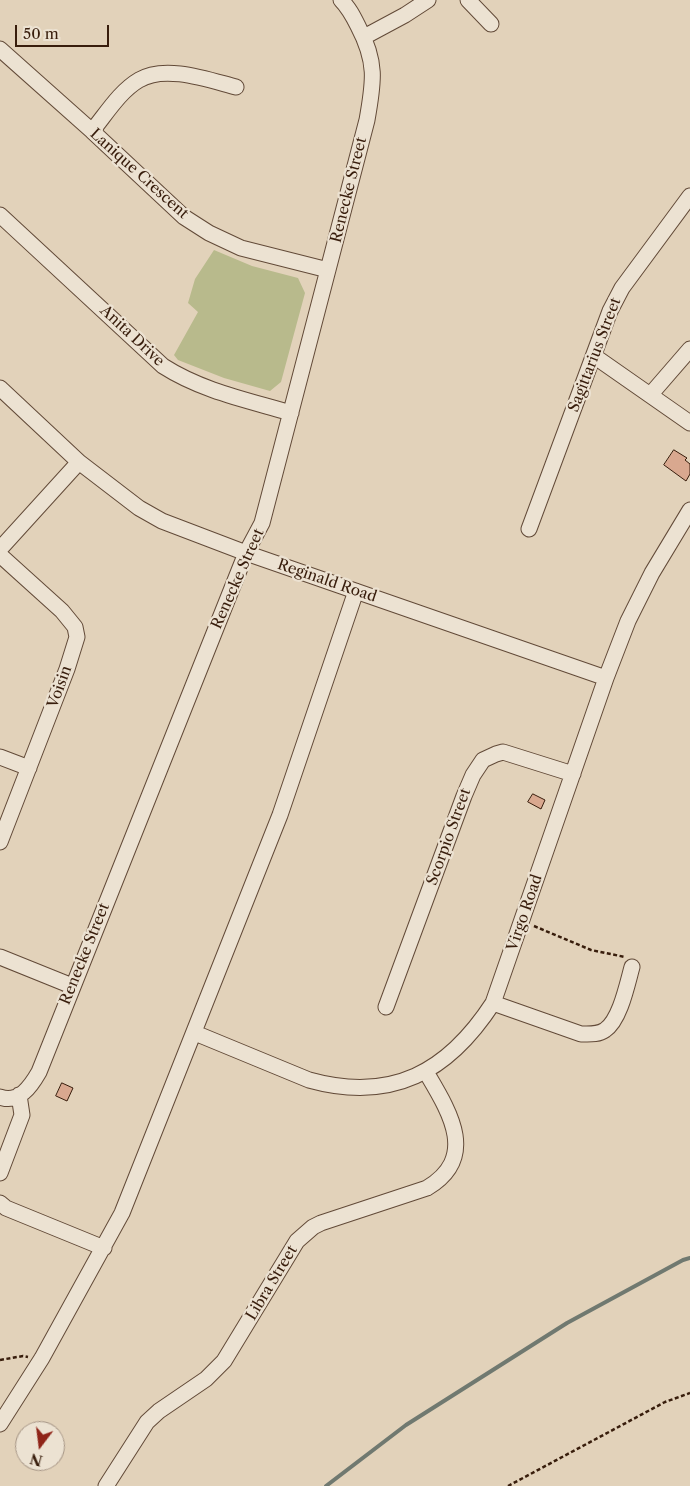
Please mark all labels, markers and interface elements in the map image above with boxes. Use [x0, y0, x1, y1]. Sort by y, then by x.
scale bar [18, 15, 111, 47]
text: 50 m [23, 24, 59, 43]
street label: Lanique Crescent [86, 125, 192, 223]
street label: Renecke Street [327, 135, 371, 245]
street label: Sagittarius Street [565, 295, 625, 415]
street label: Anita Drive [96, 302, 168, 370]
street label: Renecke Street [208, 526, 268, 632]
street label: Reginald Road [275, 556, 379, 606]
street label: Voisin [44, 663, 76, 711]
street label: Scorpio Street [423, 786, 475, 888]
street label: Virgo Road [504, 872, 546, 954]
street label: Renecke Street [56, 901, 114, 1007]
street label: Libra Street [243, 1242, 301, 1324]
north arrow [15, 1421, 65, 1471]
text: N [28, 1449, 45, 1470]

